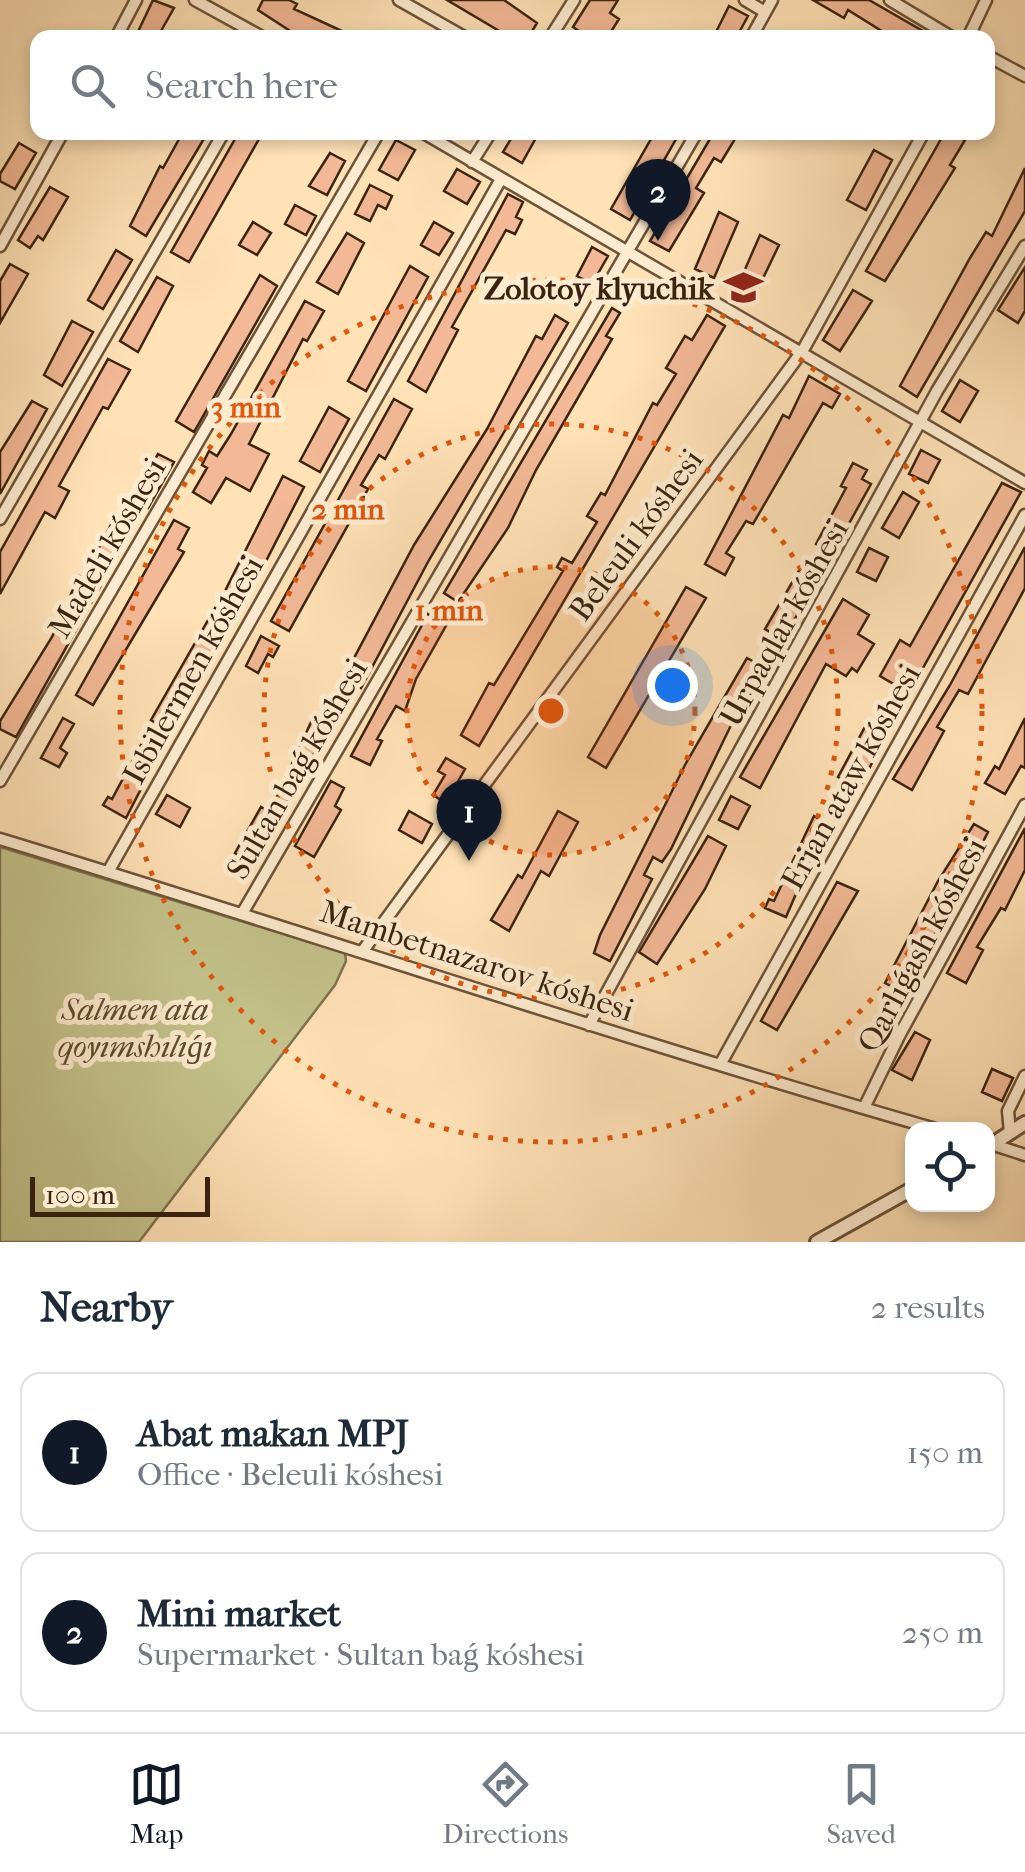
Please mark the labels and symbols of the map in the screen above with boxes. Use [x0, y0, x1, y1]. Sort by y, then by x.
pin: 2 [626, 158, 690, 241]
school or university icon: Zolotoy klyuchik [723, 267, 765, 309]
place label: Zolotoy klyuchik [484, 270, 716, 307]
text: 3 min [211, 390, 282, 425]
street label: Beleuli kóshesi [561, 442, 711, 628]
street label: Madeli kóshesi [41, 451, 174, 644]
text: 2 min [311, 492, 385, 527]
street label: Urpaqlar kóshesi [712, 513, 856, 733]
street label: Isbilermen kóshesi [115, 549, 271, 790]
text: 1 min [415, 593, 484, 628]
street label: Sultan baǵ kóshesi [219, 652, 375, 886]
street label: Erjan ataw kóshesi [774, 657, 929, 896]
your location [647, 660, 698, 711]
centre of rings [533, 693, 569, 729]
pin: 1 [436, 778, 502, 861]
street label: Qarlıǵash kóshesi [850, 831, 994, 1058]
street label: Mambetnazarov kóshesi [315, 893, 639, 1029]
park label: Salmen ata qoyımshılıǵı [58, 991, 212, 1065]
scale bar [30, 1172, 210, 1216]

